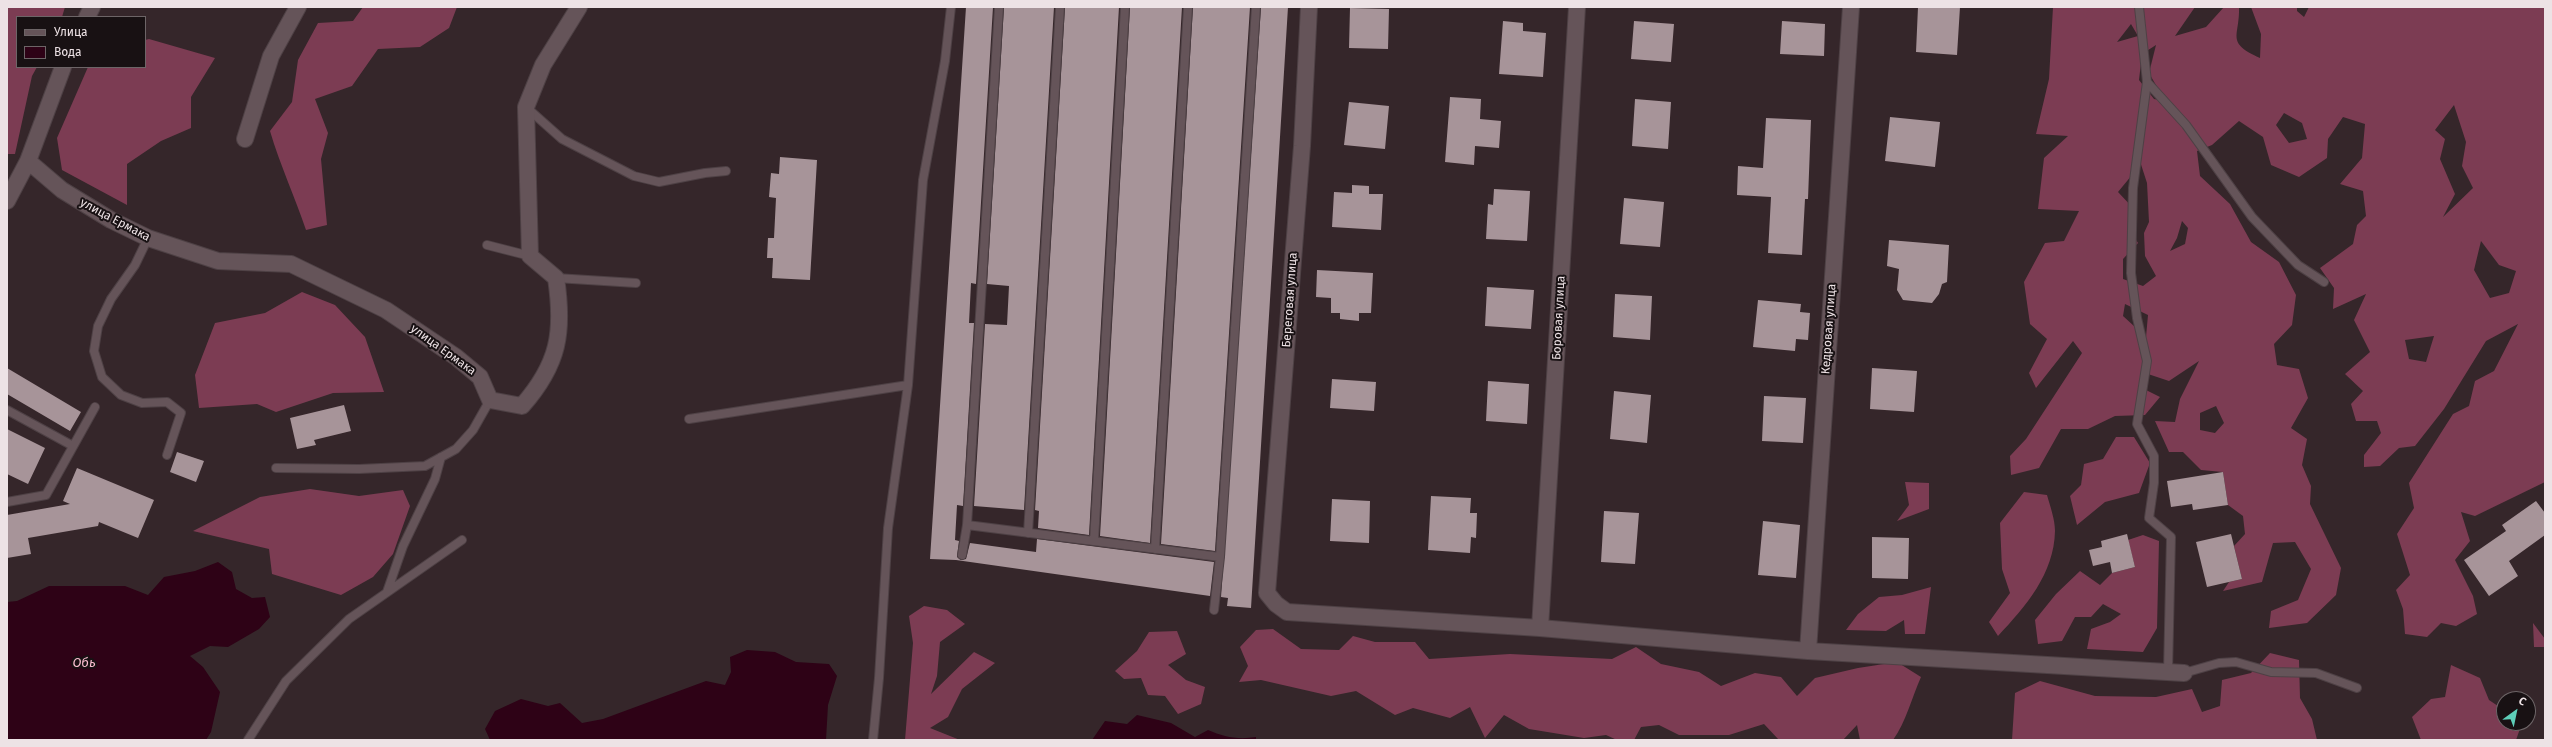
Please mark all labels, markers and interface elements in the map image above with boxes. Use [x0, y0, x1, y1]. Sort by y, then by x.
legend [16, 16, 146, 68]
text: Улица [54, 25, 88, 39]
text: Вода [54, 45, 81, 59]
street label: улица Ермака [77, 195, 153, 245]
street label: Береговая улица [1279, 252, 1301, 348]
street label: Боровая улица [1550, 275, 1568, 361]
street label: Кедровая улица [1819, 283, 1839, 375]
street label: улица Ермака [407, 321, 479, 379]
water label: Обь [72, 655, 96, 671]
north arrow [2496, 691, 2536, 731]
text: С [2516, 694, 2528, 709]

